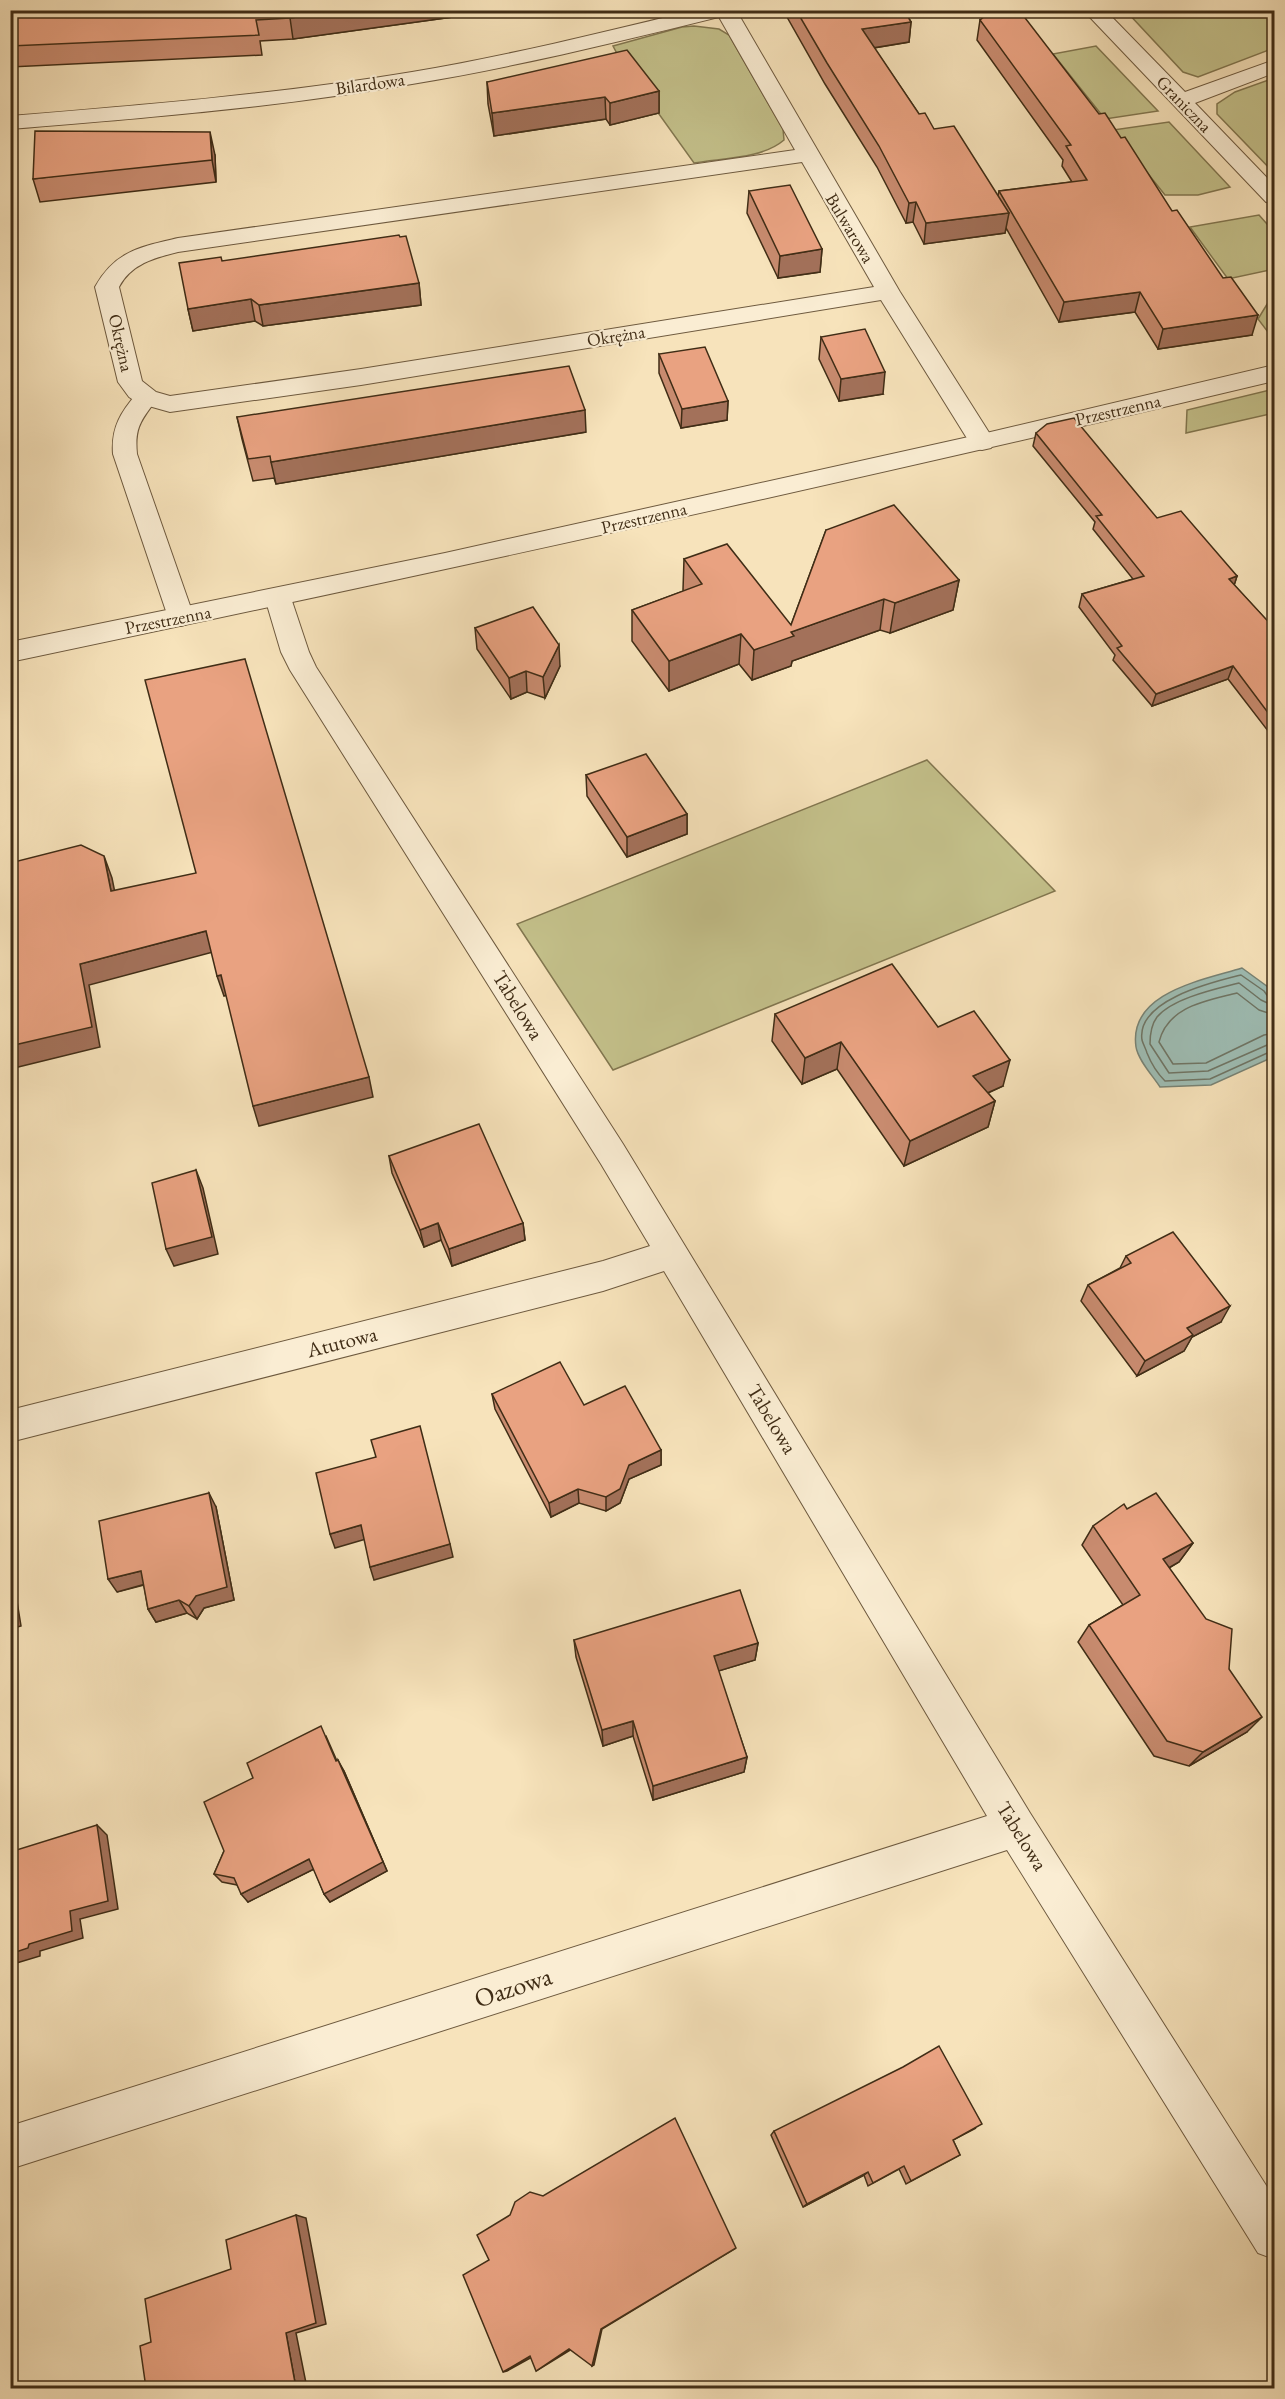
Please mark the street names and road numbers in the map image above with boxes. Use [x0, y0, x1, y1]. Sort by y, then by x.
street label: Bilardowa [334, 67, 407, 100]
street label: Graniczna [1152, 70, 1218, 138]
street label: Bulwarowa [821, 189, 881, 268]
street label: Okrężna [104, 312, 139, 375]
street label: Okrężna [585, 319, 647, 351]
street label: Przestrzenna [1073, 388, 1164, 431]
street label: Przestrzenna [599, 496, 690, 539]
street label: Przestrzenna [123, 600, 214, 639]
street label: Tabelowa [487, 965, 551, 1045]
street label: Atutowa [303, 1320, 380, 1363]
street label: Tabelowa [741, 1379, 804, 1459]
street label: Tabelowa [991, 1796, 1055, 1876]
street label: Oazowa [470, 1958, 557, 2015]

